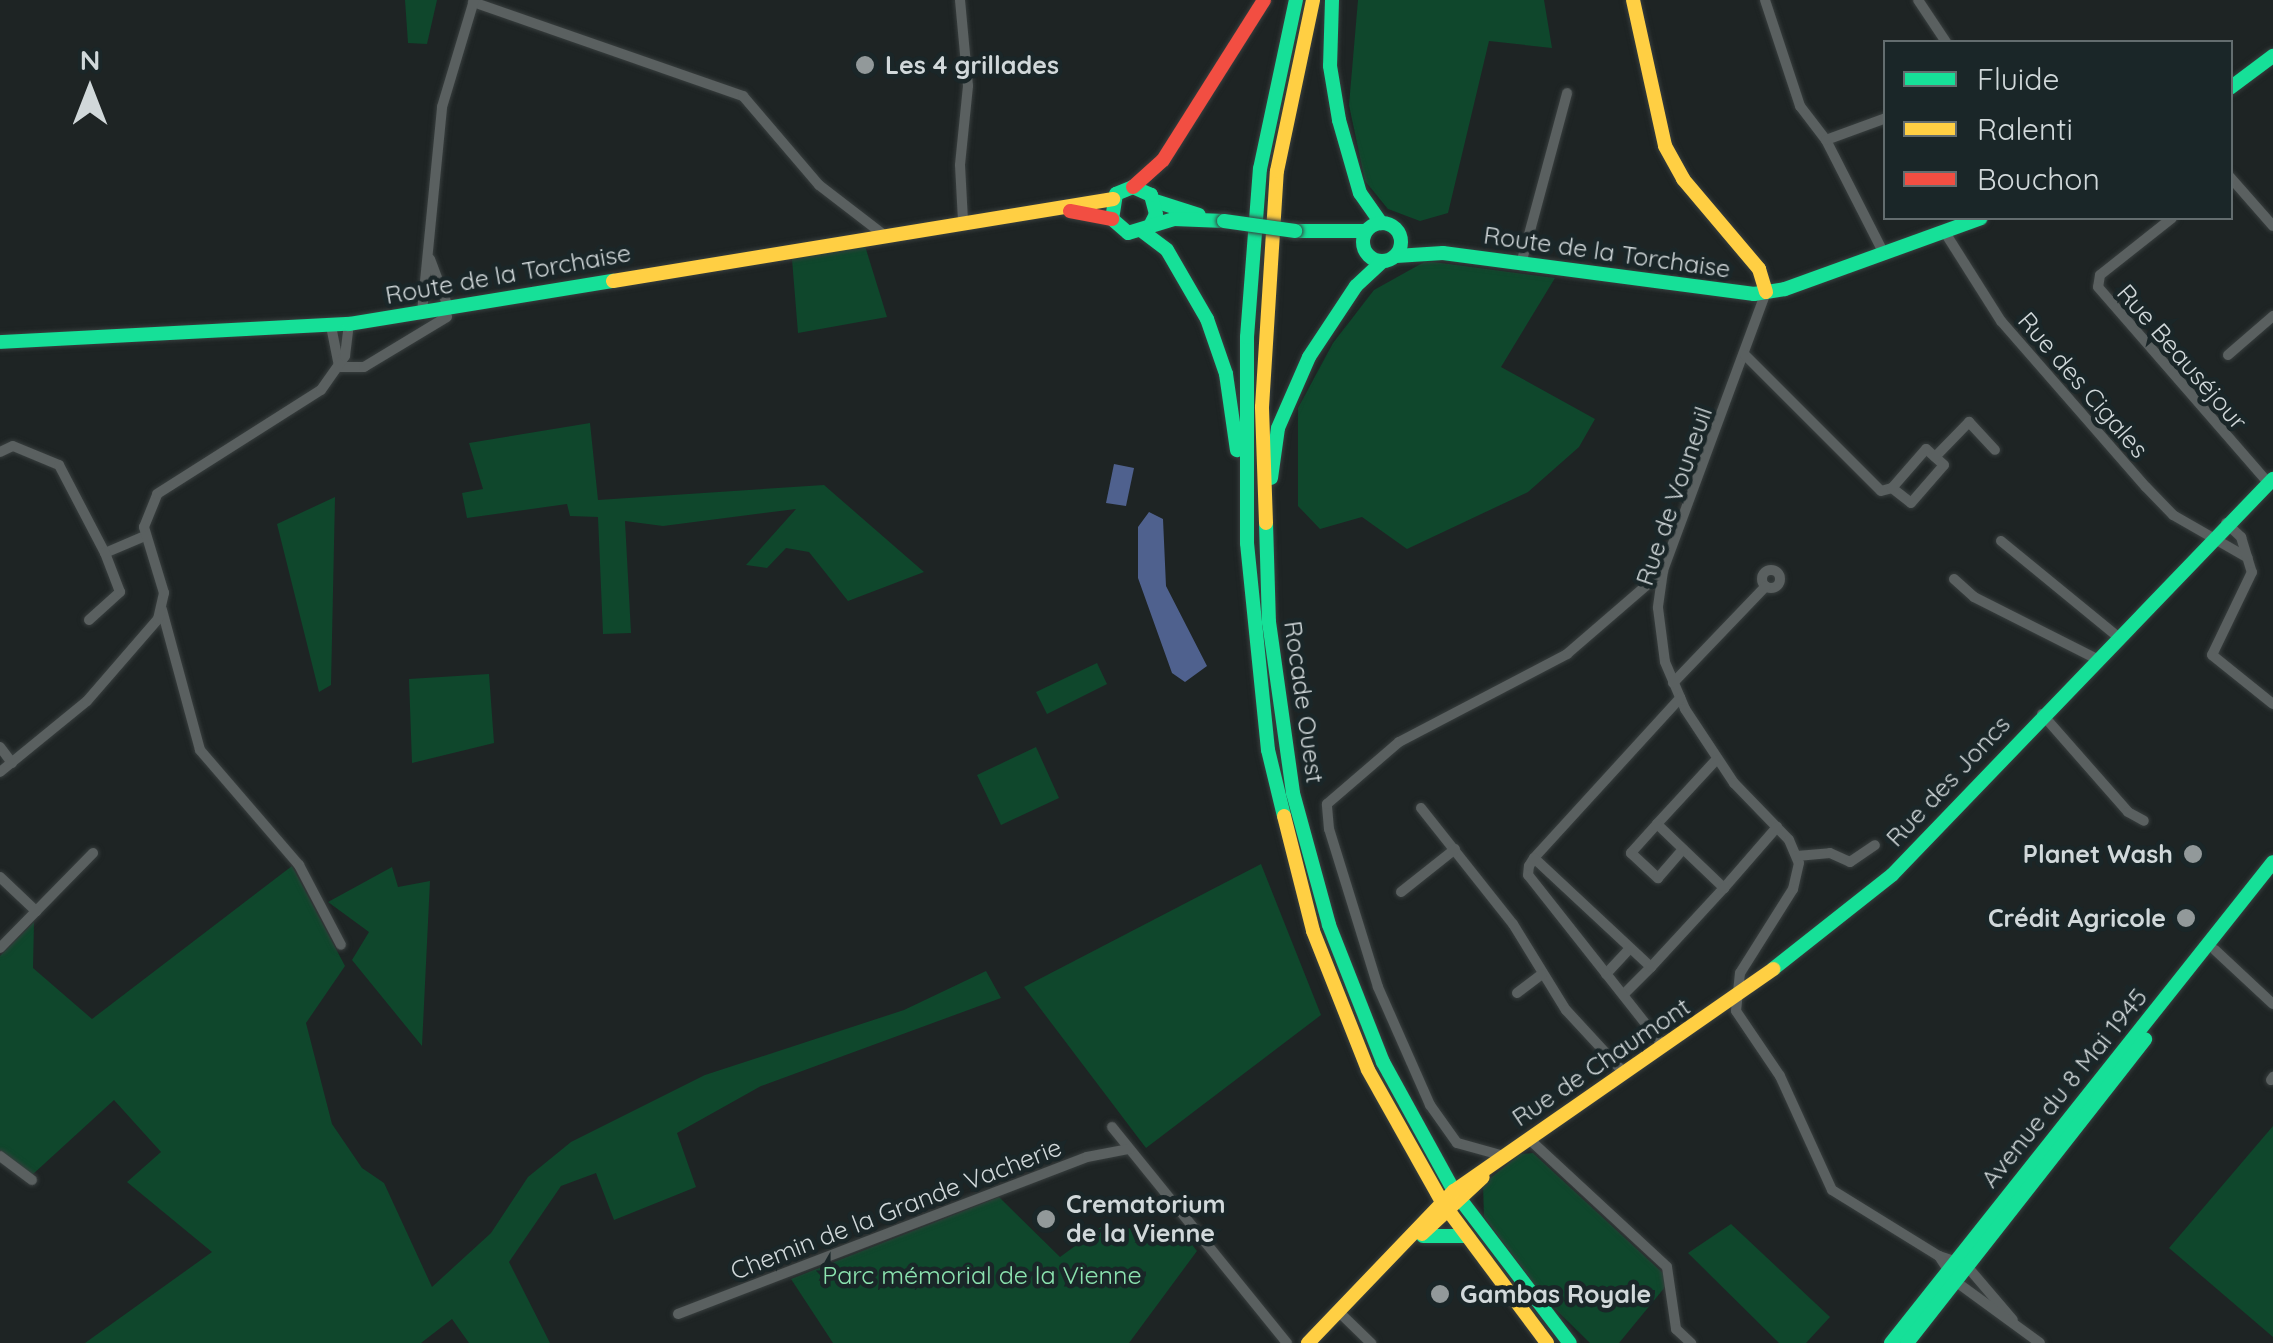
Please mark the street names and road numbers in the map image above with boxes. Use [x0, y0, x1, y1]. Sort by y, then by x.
street label: Route de la Torchaise [1482, 220, 1732, 284]
street label: Route de la Torchaise [383, 238, 633, 310]
street label: Rue Beauséjour [2111, 278, 2253, 436]
street label: Rue des Cigales [2012, 306, 2154, 464]
street label: Rue de Vouneuil [1629, 403, 1719, 589]
street label: Rocade Ouest [1278, 619, 1330, 785]
street label: Rue des Joncs [1880, 709, 2016, 853]
street label: Avenue du 8 Mai 1945 [1974, 982, 2154, 1194]
street label: Rue de Chaumont [1506, 991, 1696, 1133]
street label: Chemin de la Grande Vacherie [726, 1132, 1066, 1286]

